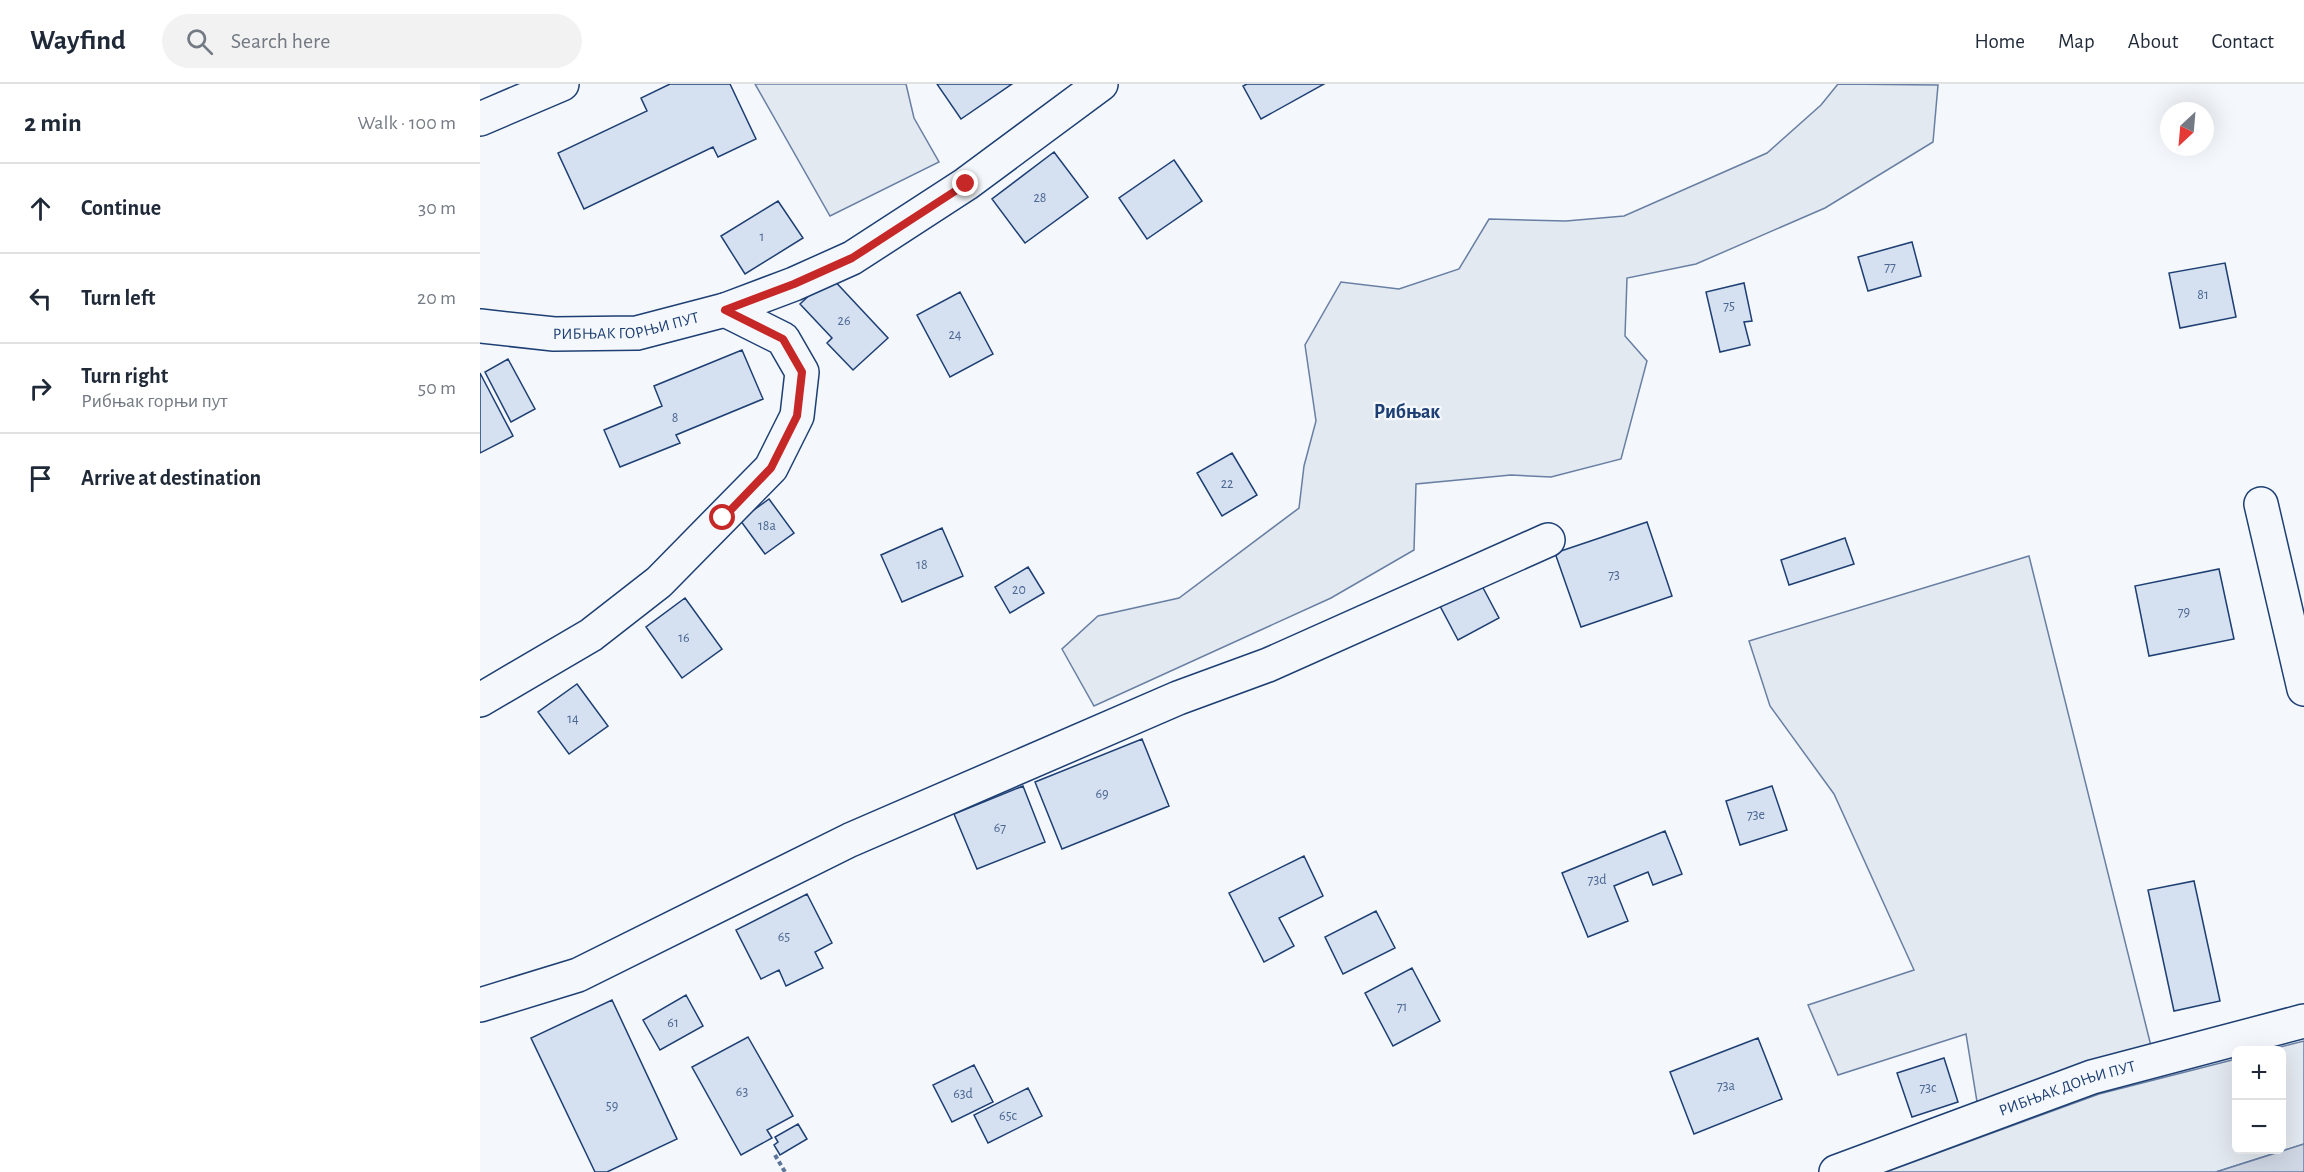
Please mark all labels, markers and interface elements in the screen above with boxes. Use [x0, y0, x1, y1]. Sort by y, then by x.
search box [162, 14, 582, 68]
icon: search [183, 25, 216, 58]
text: Wayfind [30, 27, 126, 55]
text: Search here [231, 30, 330, 52]
text: Home [1974, 31, 2025, 52]
text: Map [2058, 31, 2095, 52]
text: About [2128, 31, 2178, 52]
text: Contact [2211, 31, 2274, 52]
north arrow [2160, 102, 2214, 156]
text: 2 min [24, 110, 82, 136]
text: Walk · 100 m [357, 113, 456, 133]
route end [952, 170, 978, 196]
house number: 28 [1033, 191, 1047, 205]
icon: ahead [24, 192, 57, 225]
text: Continue [81, 197, 161, 219]
text: 30 m [418, 198, 456, 218]
house number: 1 [760, 230, 764, 244]
house number: 77 [1884, 260, 1896, 274]
icon: left [24, 282, 57, 315]
text: Turn left [81, 287, 155, 309]
text: 20 m [417, 288, 456, 308]
house number: 81 [2197, 288, 2209, 302]
house number: 75 [1723, 299, 1735, 313]
street label: РИБЊАК ГОРЊИ ПУТ [553, 309, 701, 342]
house number: 26 [838, 314, 850, 328]
house number: 24 [948, 328, 962, 342]
text: Turn right [81, 365, 168, 387]
icon: right [24, 372, 57, 405]
text: 50 m [418, 378, 456, 398]
text: Рибњак горњи пут [81, 391, 227, 411]
district label: Рибњак [1374, 402, 1440, 422]
house number: 8 [672, 411, 678, 425]
icon: arrive [24, 462, 57, 495]
text: Arrive at destination [81, 467, 261, 489]
house number: 22 [1221, 477, 1233, 491]
route start [709, 504, 735, 530]
house number: 18a [758, 519, 776, 533]
house number: 18 [916, 558, 928, 572]
house number: 73 [1608, 568, 1620, 582]
house number: 20 [1012, 583, 1026, 597]
house number: 79 [2178, 605, 2190, 619]
house number: 16 [678, 631, 690, 645]
house number: 14 [567, 712, 579, 726]
house number: 69 [1095, 787, 1109, 801]
house number: 73e [1747, 808, 1765, 822]
house number: 67 [994, 821, 1006, 835]
house number: 73d [1588, 873, 1606, 887]
house number: 65 [778, 930, 790, 944]
house number: 71 [1397, 1000, 1407, 1014]
house number: 61 [667, 1016, 679, 1030]
map controls [2232, 1046, 2286, 1154]
button: + [2232, 1046, 2286, 1100]
street label: РИБЊАК ДОЊИ ПУТ [1997, 1058, 2138, 1119]
house number: 73a [1717, 1079, 1736, 1093]
house number: 73c [1920, 1081, 1937, 1095]
house number: 63 [736, 1085, 748, 1099]
house number: 63d [953, 1087, 973, 1101]
house number: 59 [606, 1099, 618, 1113]
button: − [2232, 1100, 2286, 1154]
house number: 65c [999, 1109, 1018, 1123]

